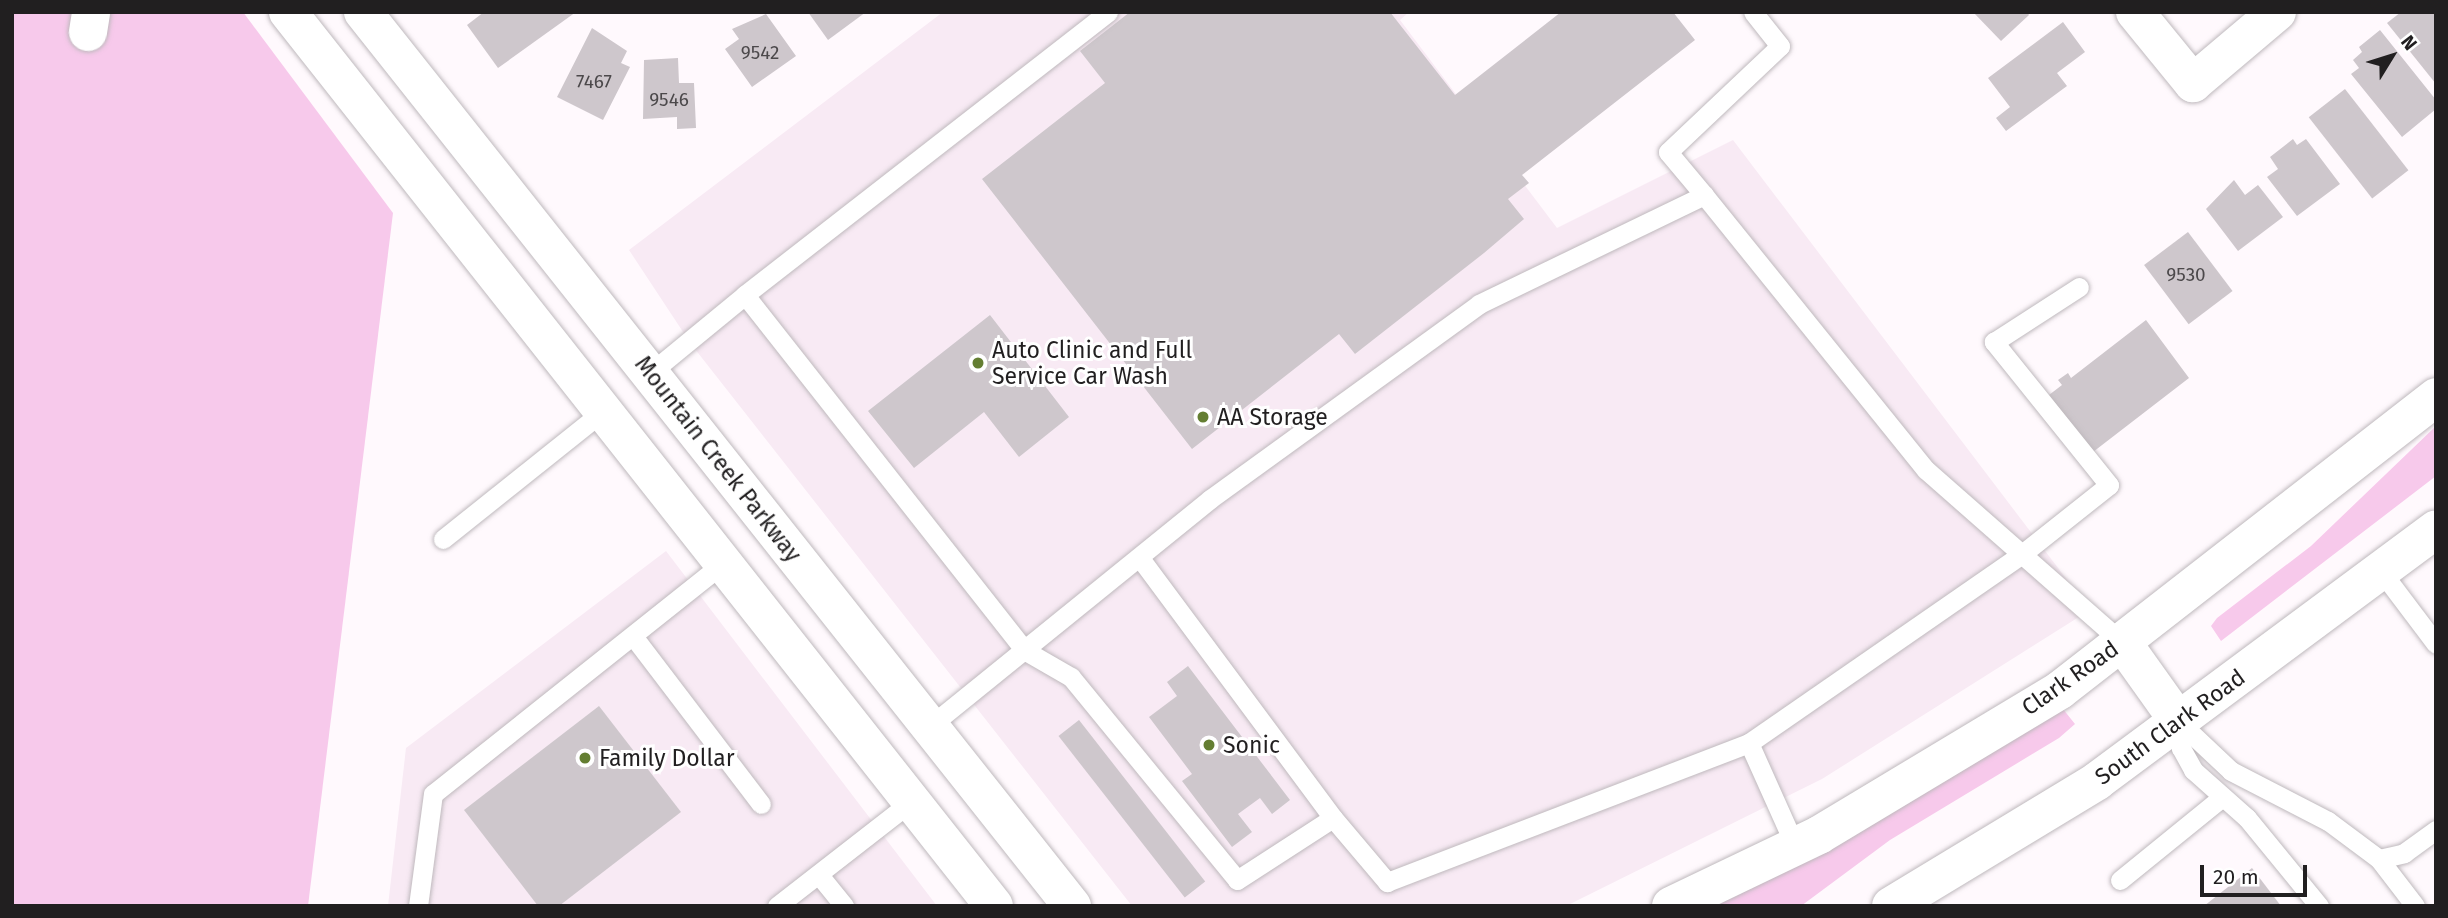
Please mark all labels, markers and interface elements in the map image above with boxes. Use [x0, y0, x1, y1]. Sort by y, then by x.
north arrow [2357, 21, 2427, 91]
text: N [2396, 31, 2422, 55]
house number: 9542 [741, 42, 779, 64]
house number: 7467 [576, 71, 612, 93]
house number: 9546 [649, 89, 689, 111]
house number: 9530 [2166, 264, 2206, 286]
place label: Auto Clinic and Full Service Car Wash [992, 336, 1192, 390]
street label: Mountain Creek Parkway [629, 351, 807, 567]
marker: Auto Clinic and Full Service Car Wash [970, 355, 986, 371]
place label: AA Storage [1217, 403, 1328, 431]
marker: AA Storage [1195, 409, 1211, 425]
street label: Clark Road [2016, 635, 2124, 721]
street label: South Clark Road [2090, 663, 2250, 791]
place label: Sonic [1223, 731, 1280, 759]
marker: Sonic [1201, 737, 1217, 753]
place label: Family Dollar [599, 744, 735, 772]
marker: Family Dollar [577, 750, 593, 766]
scale bar [2203, 852, 2310, 896]
text: 20 m [2213, 864, 2259, 890]

